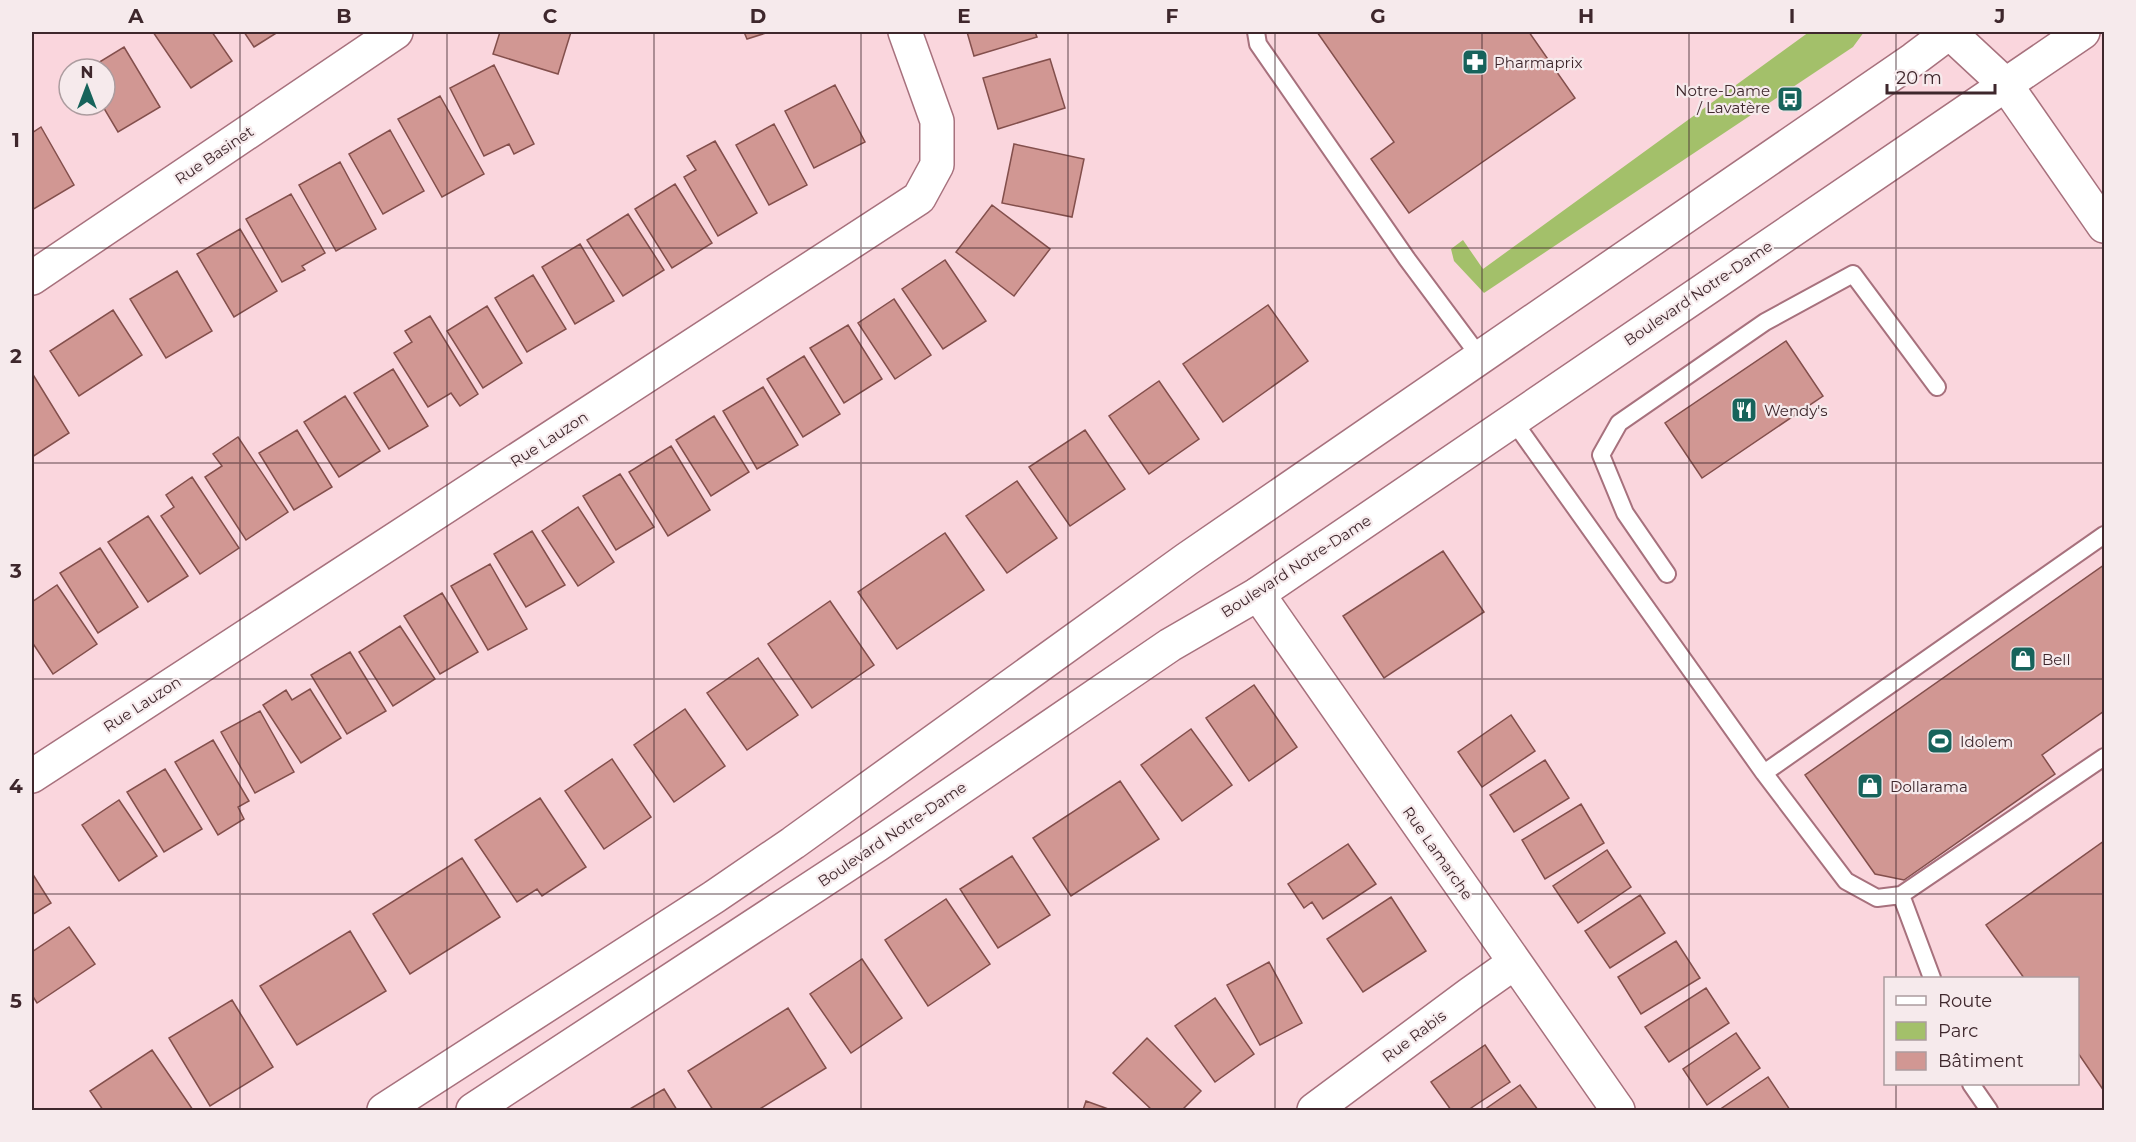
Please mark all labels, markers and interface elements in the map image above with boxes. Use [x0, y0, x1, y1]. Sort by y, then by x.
text: A [127, 4, 144, 28]
text: B [336, 4, 352, 28]
text: C [543, 4, 558, 28]
text: D [750, 4, 766, 28]
text: E [957, 4, 971, 28]
text: F [1166, 4, 1179, 28]
text: G [1370, 4, 1386, 28]
text: H [1578, 4, 1594, 28]
text: I [1789, 4, 1795, 28]
text: J [1994, 4, 2005, 28]
pharmacy icon: Pharmaprix [1460, 47, 1490, 77]
place label: Pharmaprix [1494, 53, 1583, 72]
north arrow [57, 57, 117, 117]
scale bar [1887, 57, 1995, 95]
text: N [81, 63, 93, 82]
text: 20 m [1896, 67, 1942, 89]
place label: Notre-Dame / Lavatère [1675, 81, 1770, 117]
bus stop icon: Notre-Dame / Lavatère [1775, 84, 1805, 114]
street label: Rue Basinet [171, 122, 257, 188]
text: 1 [12, 128, 20, 152]
street label: Boulevard Notre-Dame [1620, 236, 1776, 350]
text: 2 [10, 344, 22, 368]
restaurant icon: Wendy's [1729, 395, 1759, 425]
place label: Wendy's [1764, 401, 1828, 420]
street label: Rue Lauzon [507, 407, 591, 471]
street label: Boulevard Notre-Dame [1217, 510, 1375, 622]
text: 3 [9, 559, 22, 583]
shop icon: Bell [2008, 644, 2038, 674]
place label: Bell [2042, 650, 2070, 669]
street label: Rue Lauzon [100, 672, 184, 736]
sports icon: Idolem [1925, 726, 1955, 756]
place label: Idolem [1960, 732, 2013, 751]
shop icon: Dollarama [1855, 771, 1885, 801]
text: 4 [9, 774, 23, 798]
street label: Boulevard Notre-Dame [814, 777, 970, 891]
place label: Dollarama [1890, 777, 1968, 796]
street label: Rue Lamarche [1399, 803, 1477, 903]
legend [1884, 977, 2079, 1085]
text: 5 [10, 989, 22, 1013]
text: Route [1938, 990, 1992, 1012]
street label: Rue Rabis [1378, 1006, 1450, 1066]
text: Parc [1938, 1020, 1978, 1042]
text: Bâtiment [1938, 1050, 2024, 1072]

